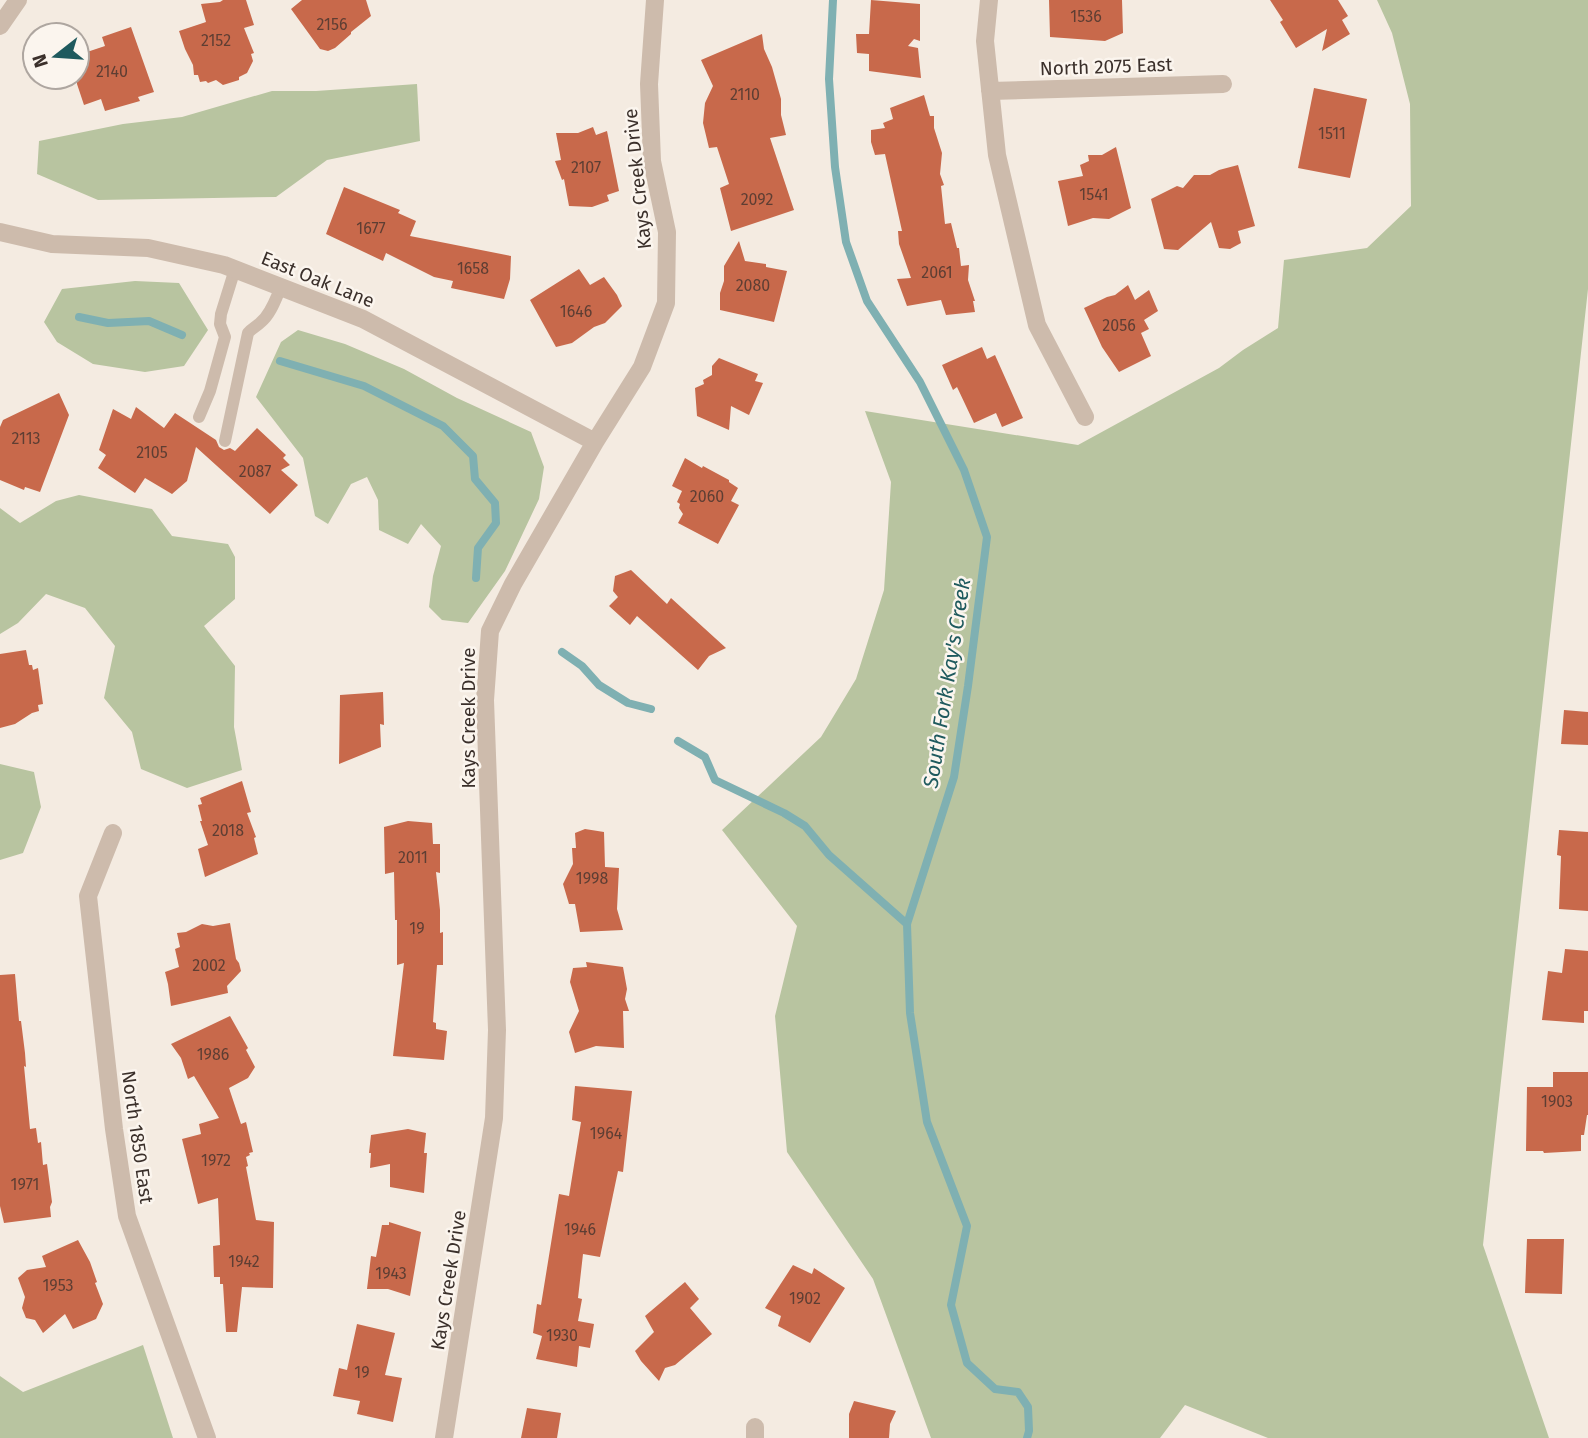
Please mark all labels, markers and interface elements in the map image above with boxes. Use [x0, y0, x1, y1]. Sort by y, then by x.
house number: 1536 [1070, 7, 1102, 26]
house number: 2156 [317, 15, 348, 34]
north arrow [21, 21, 91, 91]
house number: 2152 [201, 31, 231, 50]
text: N [27, 51, 53, 70]
street label: North 2075 East [1039, 53, 1173, 80]
house number: 2140 [96, 62, 128, 81]
house number: 2110 [730, 85, 760, 104]
street label: Kays Creek Drive [619, 107, 656, 250]
house number: 1511 [1318, 124, 1346, 143]
house number: 2107 [571, 158, 601, 177]
house number: 1541 [1079, 185, 1109, 204]
house number: 2092 [741, 190, 773, 209]
house number: 1677 [356, 219, 386, 238]
street label: East Oak Lane [258, 246, 378, 313]
house number: 1658 [457, 259, 489, 278]
house number: 2061 [921, 263, 953, 282]
house number: 2080 [736, 276, 770, 295]
house number: 1646 [560, 302, 592, 321]
house number: 2056 [1102, 316, 1136, 335]
house number: 2113 [11, 429, 41, 448]
house number: 2105 [136, 443, 168, 462]
house number: 2087 [239, 462, 271, 481]
house number: 2060 [690, 487, 724, 506]
water label: South Fork Kay's Creek [917, 576, 976, 791]
street label: Kays Creek Drive [457, 647, 480, 789]
house number: 2018 [212, 821, 244, 840]
house number: 2011 [398, 848, 428, 867]
house number: 1998 [576, 869, 608, 888]
house number: 19 [409, 919, 425, 938]
house number: 2002 [192, 956, 226, 975]
house number: 1986 [197, 1045, 229, 1064]
street label: North 1850 East [117, 1069, 158, 1205]
house number: 1903 [1541, 1092, 1573, 1111]
house number: 1964 [590, 1124, 623, 1143]
house number: 1972 [201, 1151, 231, 1170]
house number: 1971 [11, 1175, 39, 1194]
street label: Kays Creek Drive [426, 1208, 471, 1352]
house number: 1946 [564, 1220, 596, 1239]
house number: 1942 [228, 1252, 260, 1271]
house number: 1943 [375, 1264, 407, 1283]
house number: 1953 [42, 1276, 74, 1295]
house number: 1902 [789, 1289, 821, 1308]
house number: 1930 [546, 1326, 578, 1345]
house number: 19 [354, 1363, 370, 1382]

